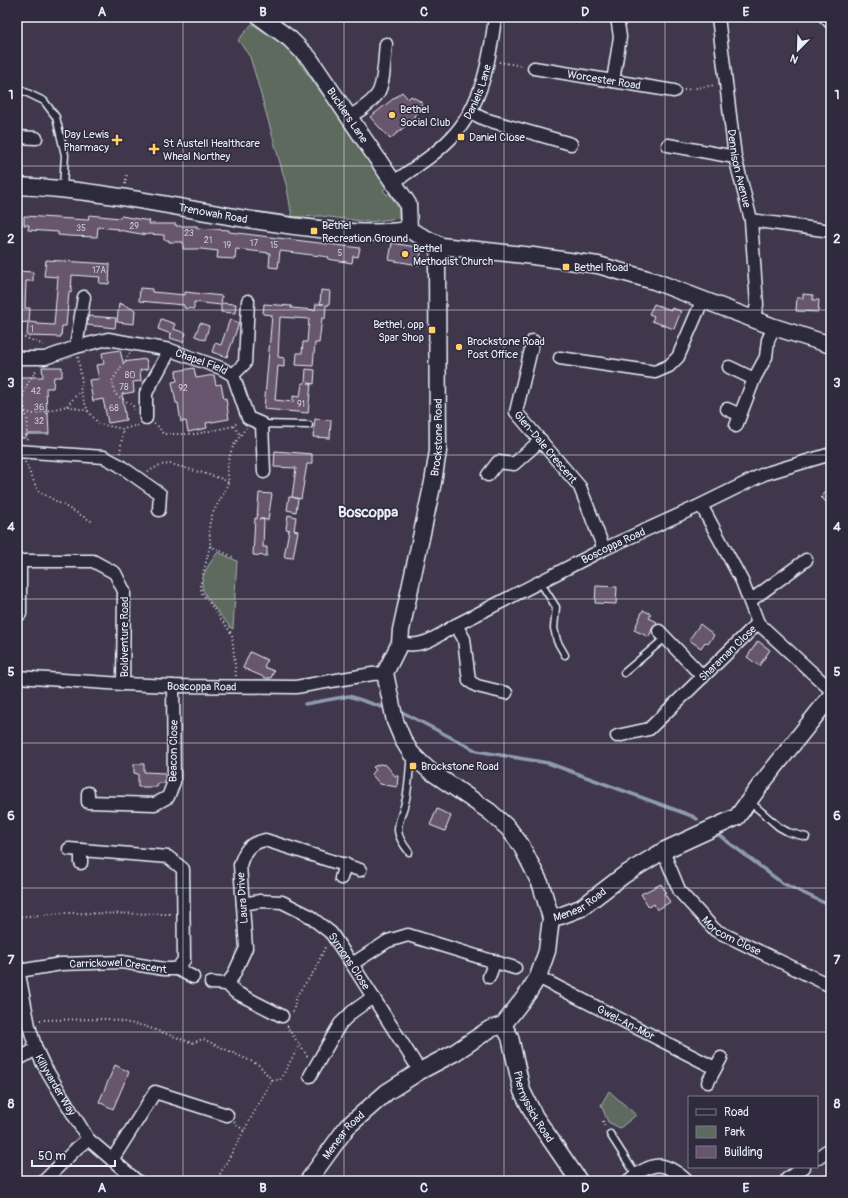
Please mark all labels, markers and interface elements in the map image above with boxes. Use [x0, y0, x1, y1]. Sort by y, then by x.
text: A [98, 4, 107, 20]
text: B [259, 4, 267, 20]
text: C [420, 4, 428, 20]
text: D [581, 4, 589, 20]
text: E [743, 4, 750, 20]
north arrow [778, 30, 818, 70]
text: N [788, 51, 800, 66]
street label: Daniels Lane [461, 63, 494, 122]
street label: Worcester Road [566, 68, 642, 92]
street label: Bucklers Lane [324, 85, 371, 146]
text: 1 [8, 87, 14, 103]
text: 1 [834, 87, 840, 103]
place label: Bethel Social Club [400, 103, 450, 129]
marker: Bethel Social Club [387, 110, 397, 120]
place label: Day Lewis Pharmacy [64, 128, 109, 154]
street label: Dennison Avenue [725, 129, 754, 210]
place label: Daniel Close [469, 131, 526, 144]
marker: Daniel Close [456, 132, 466, 142]
marker: Day Lewis Pharmacy [112, 135, 122, 145]
place label: St Austell Healthcare Wheal Northey [163, 137, 261, 163]
marker: St Austell Healthcare Wheal Northey [148, 143, 160, 155]
street label: Trenowah Road [177, 201, 248, 226]
place label: Bethel Recreation Ground [322, 219, 408, 245]
house number: 29 [129, 221, 139, 232]
house number: 35 [76, 223, 86, 234]
marker: Bethel Recreation Ground [309, 226, 319, 236]
house number: 23 [184, 228, 194, 239]
text: 2 [7, 231, 15, 247]
text: 2 [833, 231, 841, 247]
house number: 21 [204, 235, 212, 246]
house number: 17 [250, 238, 258, 249]
house number: 19 [223, 240, 231, 251]
house number: 15 [270, 240, 278, 251]
place label: Bethel Methodist Church [413, 242, 493, 268]
house number: 5 [338, 248, 343, 259]
marker: Bethel Methodist Church [400, 249, 410, 259]
place label: Bethel Road [574, 261, 628, 274]
marker: Bethel Road [561, 262, 571, 272]
house number: 17A [92, 265, 106, 276]
place label: Bethel, opp Spar Shop [373, 318, 424, 344]
house number: 1 [30, 324, 34, 335]
marker: Bethel, opp Spar Shop [427, 325, 437, 335]
place label: Brockstone Road Post Office [467, 335, 545, 361]
marker: Brockstone Road Post Office [454, 342, 464, 352]
street label: Chapel Field [174, 346, 230, 378]
house number: 80 [125, 370, 135, 381]
text: 3 [7, 375, 15, 391]
text: 3 [833, 375, 841, 391]
house number: 78 [119, 382, 129, 393]
house number: 92 [178, 383, 188, 394]
house number: 42 [31, 386, 41, 397]
street label: Brockstone Road [428, 398, 445, 477]
house number: 91 [297, 399, 305, 410]
house number: 36 [34, 402, 44, 413]
house number: 68 [109, 403, 119, 414]
street label: Glen-Dale Crescent [511, 409, 580, 486]
house number: 32 [34, 416, 44, 427]
district label: Boscoppa [338, 503, 398, 522]
text: 4 [7, 519, 15, 535]
text: 4 [833, 519, 841, 535]
street label: Boscoppa Road [579, 525, 647, 567]
street label: Boldventure Road [118, 597, 131, 677]
street label: Sharaman Close [696, 622, 759, 684]
text: 5 [7, 664, 15, 680]
text: 5 [833, 664, 841, 680]
street label: Boscoppa Road [167, 680, 236, 694]
street label: Beacon Close [166, 719, 181, 782]
place label: Brockstone Road [421, 760, 499, 773]
marker: Brockstone Road [408, 761, 418, 771]
text: 6 [7, 808, 15, 824]
text: 6 [833, 808, 841, 824]
street label: Laura Drive [234, 871, 251, 924]
street label: Menear Road [552, 885, 609, 924]
street label: Morcom Close [699, 914, 763, 958]
street label: Symons Close [326, 930, 373, 993]
text: 7 [8, 952, 15, 968]
text: 7 [834, 952, 841, 968]
street label: Carrickowel Crescent [69, 956, 167, 976]
street label: Gwel-An-Mor [595, 1002, 657, 1043]
street label: Killyvarder Way [32, 1052, 78, 1118]
street label: Phernyssick Road [511, 1070, 556, 1145]
text: 8 [8, 1096, 15, 1112]
legend [688, 1096, 818, 1168]
text: 8 [834, 1096, 841, 1112]
text: Road [724, 1105, 749, 1120]
street label: Menear Road [320, 1109, 367, 1162]
text: Park [724, 1125, 745, 1140]
scale bar [32, 1142, 115, 1168]
text: Building [724, 1145, 763, 1160]
text: 50 m [38, 1149, 66, 1164]
text: A [98, 1180, 107, 1196]
text: B [259, 1180, 267, 1196]
text: C [420, 1180, 428, 1196]
text: D [581, 1180, 589, 1196]
text: E [743, 1180, 750, 1196]

